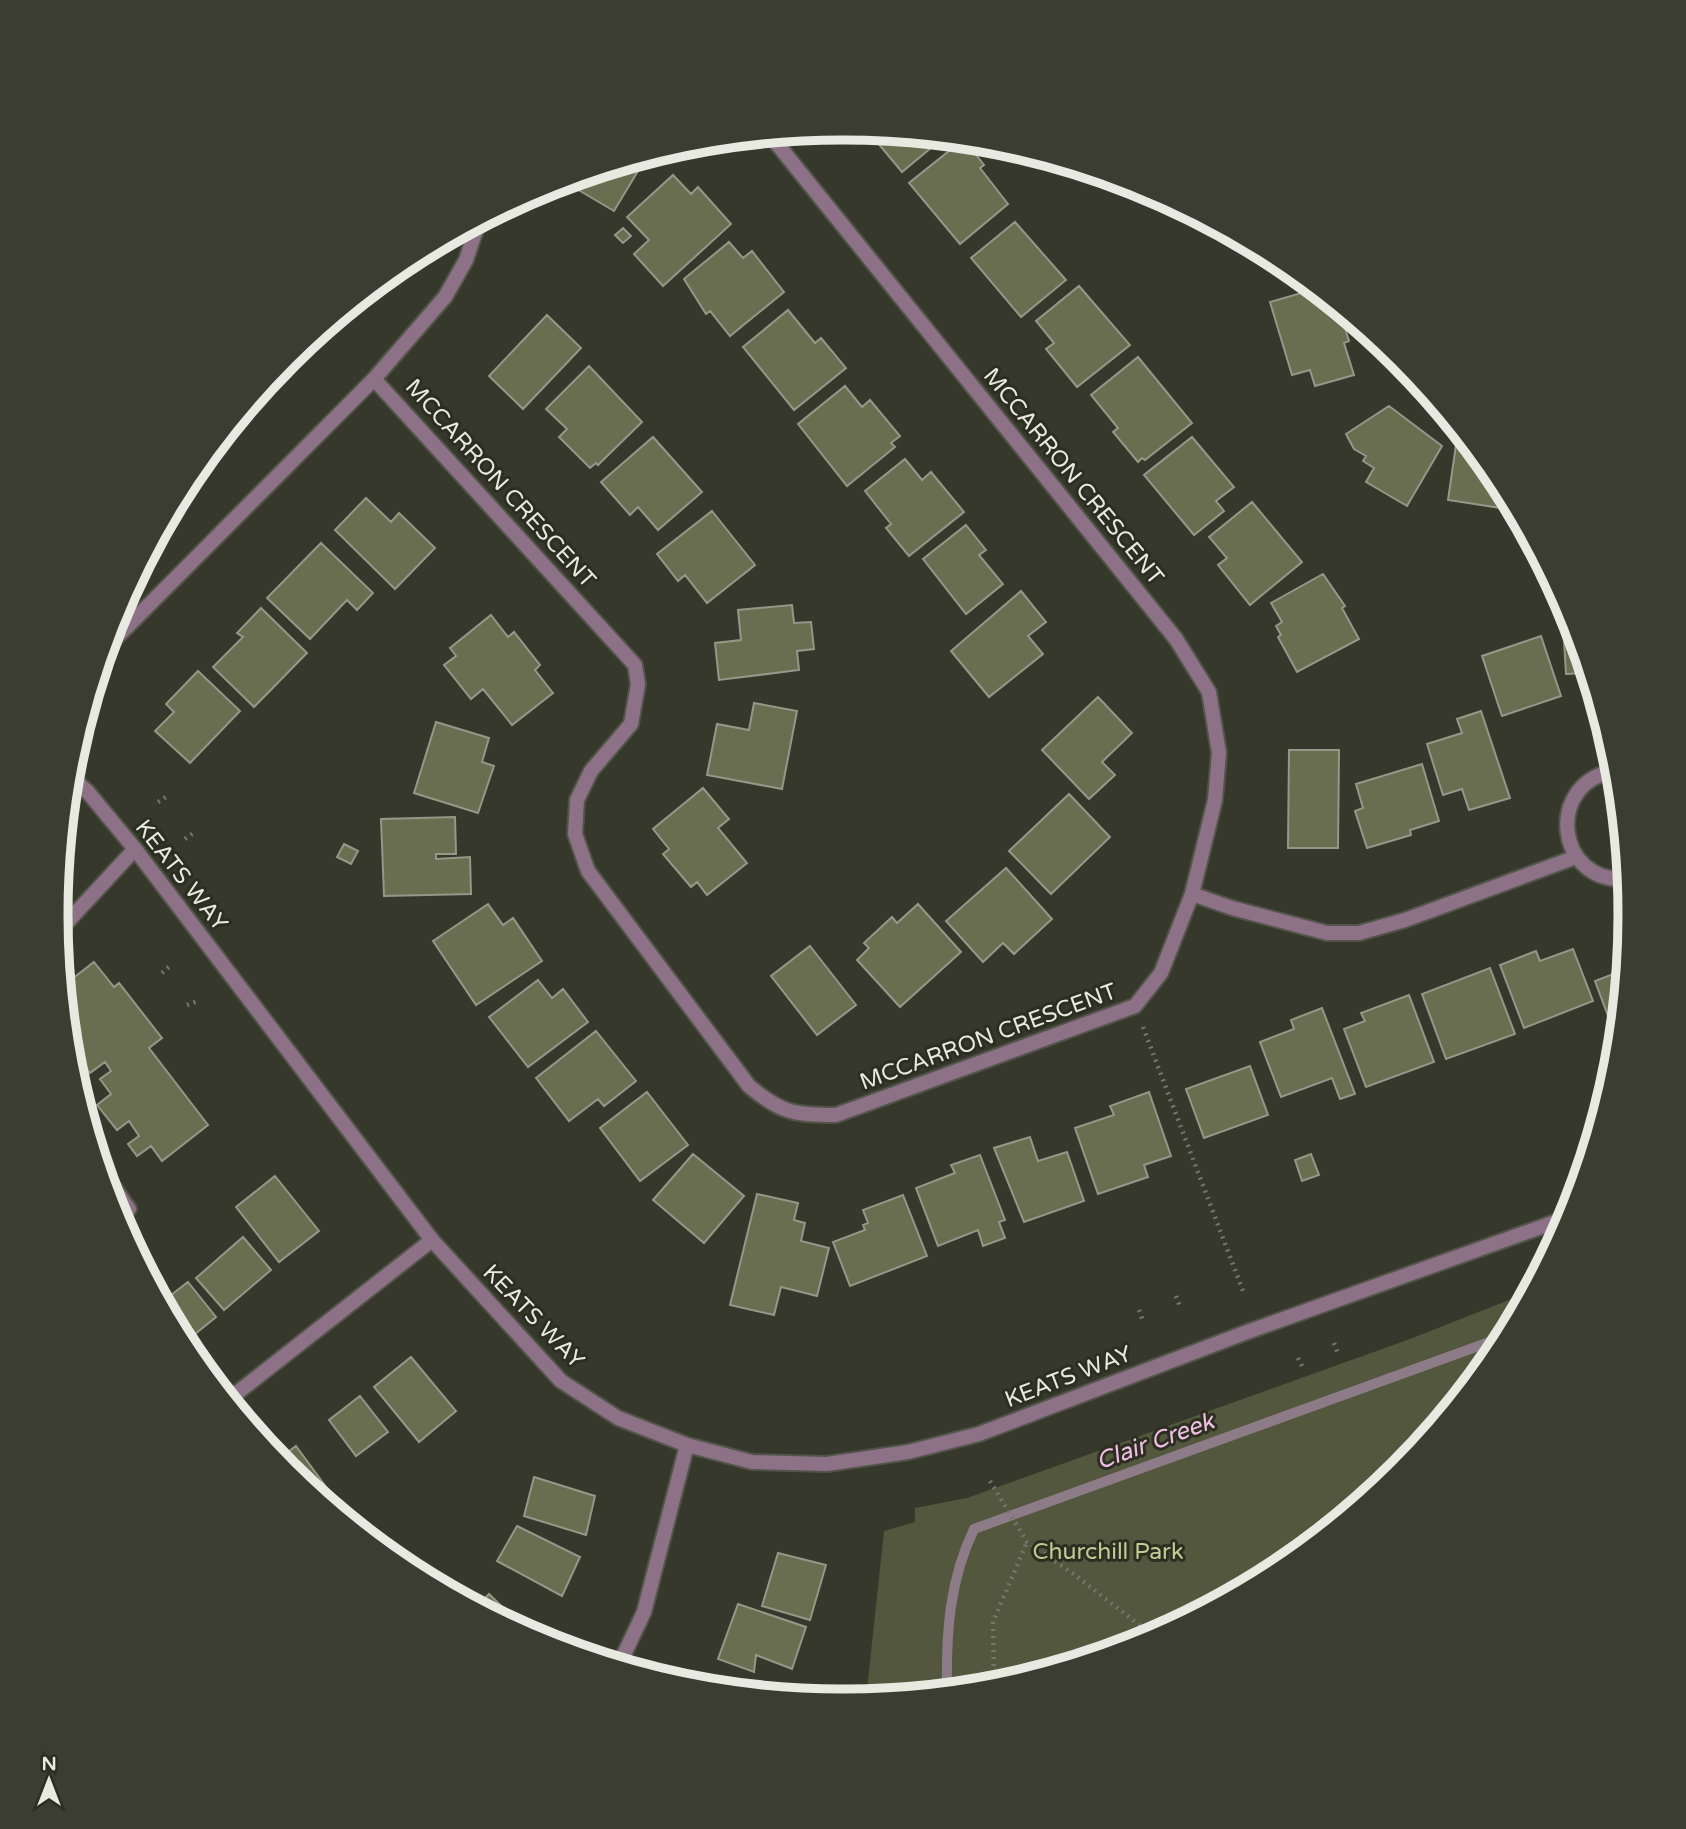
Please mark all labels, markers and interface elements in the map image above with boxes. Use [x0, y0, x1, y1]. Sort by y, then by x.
street label: MCCARRON CRESCENT [977, 362, 1169, 591]
street label: MCCARRON CRESCENT [399, 374, 601, 594]
street label: KEATS WAY [129, 814, 234, 937]
street label: MCCARRON CRESCENT [856, 977, 1121, 1096]
street label: KEATS WAY [477, 1259, 590, 1375]
street label: KEATS WAY [1001, 1340, 1136, 1414]
water label: Clair Creek [1092, 1406, 1220, 1476]
park label: Churchill Park [1033, 1538, 1183, 1566]
north arrow [14, 1745, 84, 1815]
text: N [41, 1753, 57, 1775]

